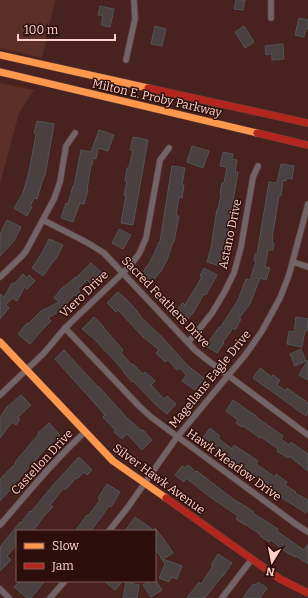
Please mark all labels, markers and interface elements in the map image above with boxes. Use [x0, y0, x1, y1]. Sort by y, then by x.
scale bar [18, 16, 115, 42]
text: 100 m [24, 23, 59, 37]
street label: Milton E. Proby Parkway [91, 76, 224, 120]
street label: Astano Drive [216, 198, 244, 270]
street label: Sacred Feathers Drive [119, 254, 213, 350]
street label: Viero Drive [57, 267, 111, 321]
street label: Magellans Eagle Drive [166, 327, 254, 431]
street label: Hawk Meadow Drive [184, 426, 284, 504]
street label: Castellon Drive [8, 427, 76, 497]
street label: Silver Hawk Avenue [110, 441, 208, 517]
legend [16, 530, 156, 582]
text: Slow [52, 539, 79, 553]
north arrow [252, 542, 292, 582]
text: Jam [51, 559, 74, 573]
text: N [265, 564, 276, 578]

